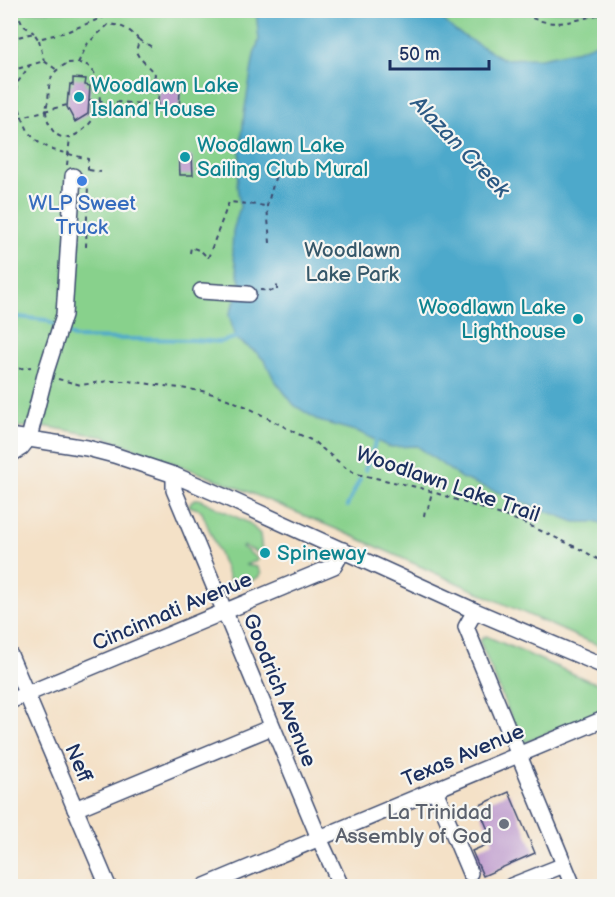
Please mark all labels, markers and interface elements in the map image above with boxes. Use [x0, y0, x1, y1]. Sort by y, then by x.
scale bar [390, 33, 489, 71]
text: 50 m [399, 44, 440, 65]
place label: Woodlawn Lake Island House [91, 73, 239, 122]
marker: Woodlawn Lake Island House [72, 90, 86, 104]
water label: Alazan Creek [404, 90, 516, 205]
place label: Woodlawn Lake Sailing Club Mural [197, 133, 368, 182]
marker: Woodlawn Lake Sailing Club Mural [178, 150, 192, 164]
marker: WLP Sweet Truck [75, 174, 89, 188]
place label: WLP Sweet Truck [28, 191, 136, 240]
park label: Woodlawn Lake Park [304, 238, 400, 287]
place label: Woodlawn Lake Lighthouse [418, 295, 566, 344]
marker: Woodlawn Lake Lighthouse [571, 312, 585, 326]
street label: Woodlawn Lake Trail [353, 441, 543, 528]
place label: Spineway [277, 541, 367, 566]
marker: Spineway [258, 546, 272, 560]
street label: Cincinnati Avenue [89, 567, 256, 656]
street label: Goodrich Avenue [237, 610, 322, 770]
street label: Texas Avenue [398, 719, 528, 792]
street label: Neff [59, 740, 98, 787]
place label: La Trinidad Assembly of God [335, 800, 492, 849]
marker: La Trinidad Assembly of God [497, 817, 511, 831]

